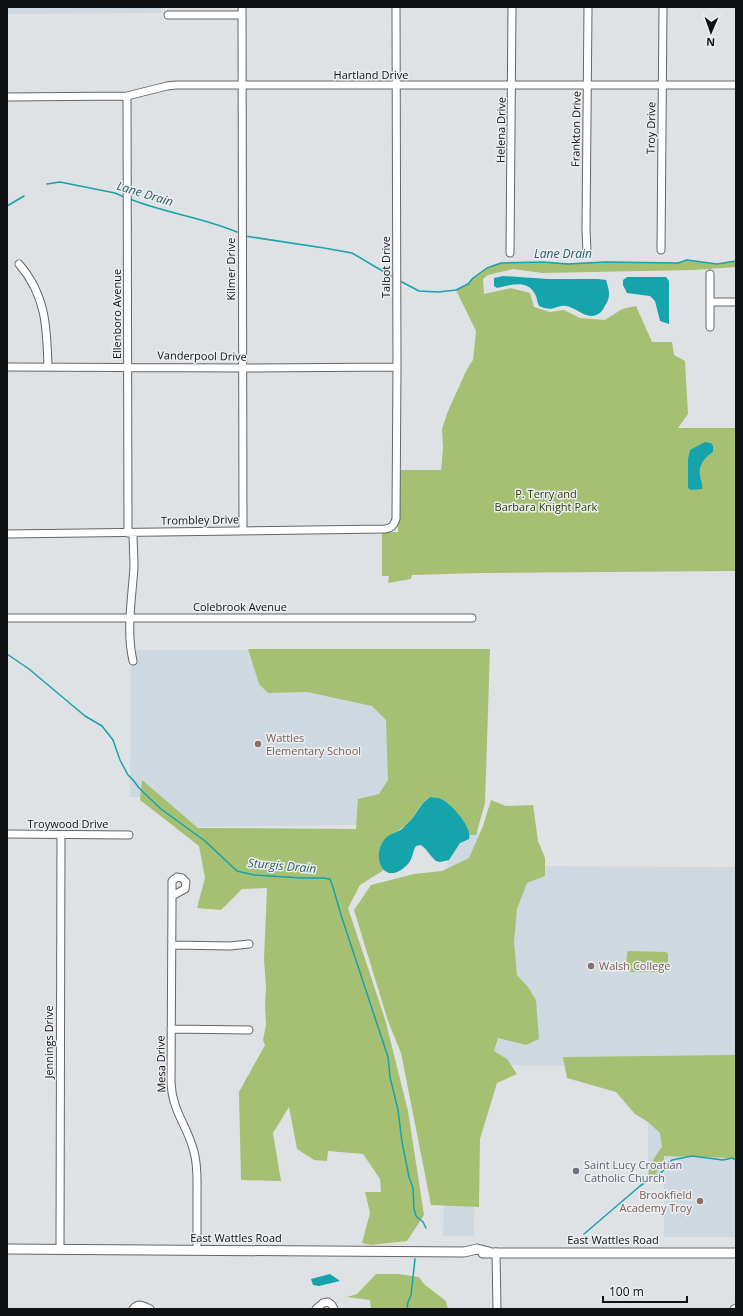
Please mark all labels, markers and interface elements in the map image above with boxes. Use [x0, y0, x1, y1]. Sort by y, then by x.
north arrow [691, 12, 731, 52]
text: N [706, 35, 715, 50]
street label: Hartland Drive [334, 67, 408, 82]
street label: Frankton Drive [567, 91, 584, 167]
street label: Helena Drive [492, 97, 509, 163]
street label: Troy Drive [643, 102, 658, 154]
water label: Lane Drain [115, 177, 175, 210]
street label: Talbot Drive [378, 236, 393, 298]
street label: Kilmer Drive [223, 238, 238, 300]
water label: Lane Drain [534, 245, 592, 262]
street label: Ellenboro Avenue [109, 269, 124, 359]
street label: Vanderpool Drive [157, 347, 247, 364]
park label: P. Terry and Barbara Knight Park [495, 486, 598, 514]
street label: Trombley Drive [161, 511, 239, 528]
street label: Colebrook Avenue [193, 599, 287, 614]
place label: Wattles Elementary School [266, 730, 361, 758]
marker: Wattles Elementary School [253, 739, 263, 749]
street label: Troywood Drive [28, 816, 108, 831]
water label: Sturgis Drain [247, 854, 317, 877]
place label: Walsh College [599, 958, 670, 973]
marker: Walsh College [586, 961, 596, 971]
street label: Jennings Drive [41, 1005, 56, 1080]
street label: Mesa Drive [153, 1035, 168, 1093]
place label: Saint Lucy Croatian Catholic Church [584, 1157, 682, 1185]
marker: Saint Lucy Croatian Catholic Church [571, 1166, 581, 1176]
place label: Brookfield Academy Troy [620, 1187, 692, 1215]
marker: Brookfield Academy Troy [695, 1196, 705, 1206]
street label: East Wattles Road [190, 1230, 282, 1245]
street label: East Wattles Road [567, 1232, 659, 1247]
scale bar [603, 1278, 687, 1304]
text: 100 m [609, 1283, 644, 1300]

